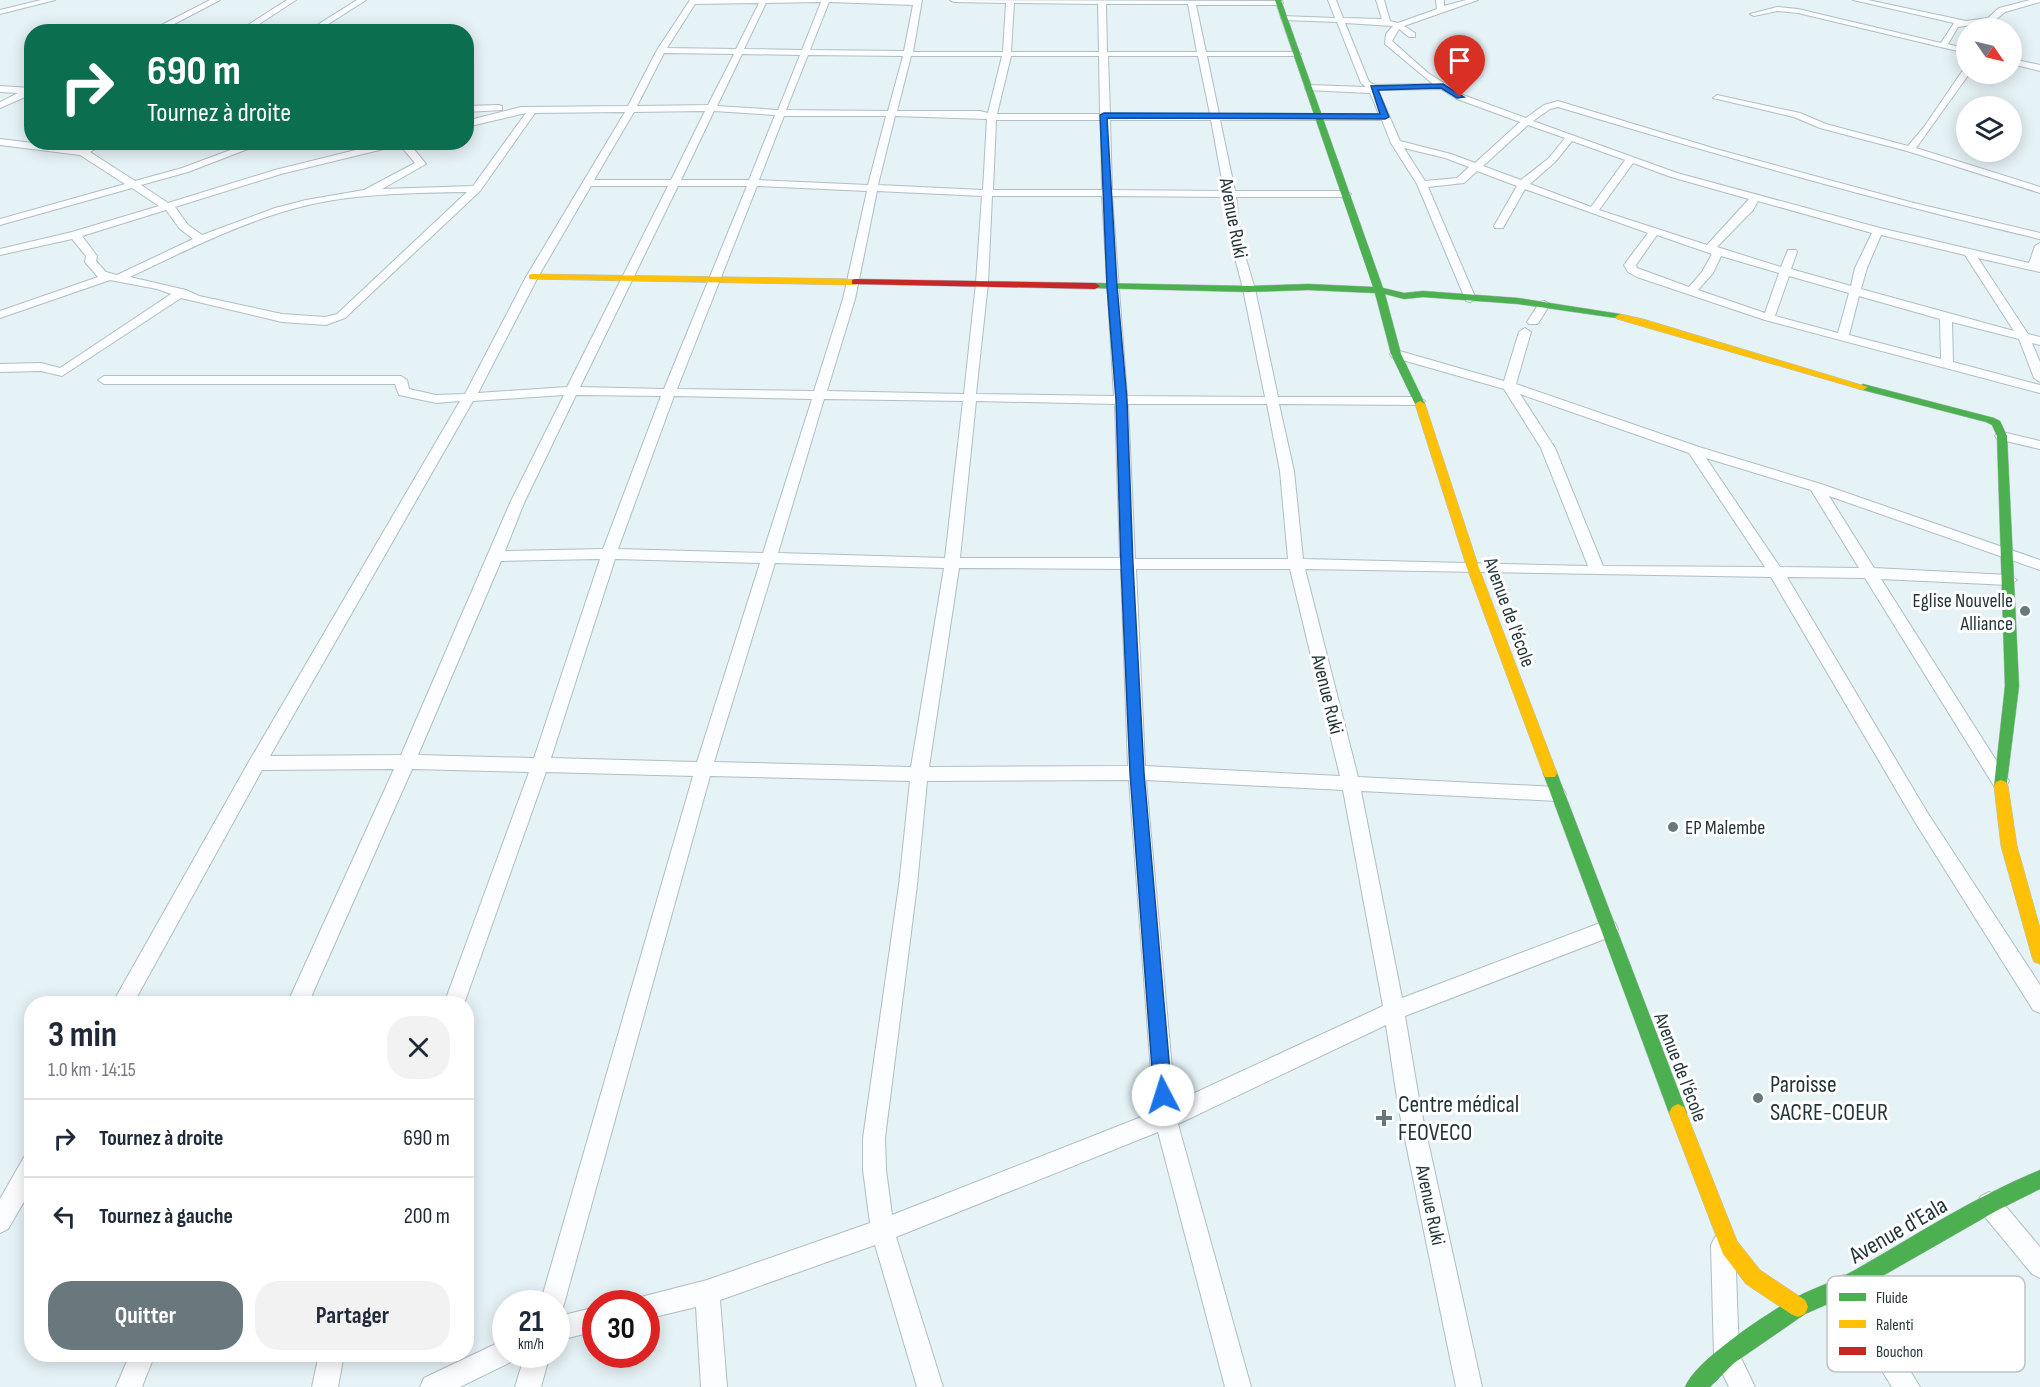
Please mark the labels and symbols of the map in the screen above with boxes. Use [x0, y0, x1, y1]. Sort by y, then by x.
north arrow [1956, 18, 2022, 84]
pin [1434, 35, 1485, 97]
street label: Avenue Ruki [1213, 175, 1253, 260]
street label: Avenue de l'école [1478, 553, 1540, 670]
place label: Eglise Nouvelle Alliance [1913, 589, 2013, 636]
marker: Eglise Nouvelle Alliance [2018, 604, 2032, 618]
street label: Avenue Ruki [1305, 651, 1348, 736]
place label: EP Malembe [1685, 816, 1765, 840]
marker: EP Malembe [1666, 820, 1680, 834]
street label: Avenue de l'école [1648, 1009, 1712, 1125]
position arrow [1131, 1063, 1195, 1127]
place label: Paroisse SACRE-COEUR [1770, 1070, 1888, 1127]
place label: Centre médical FEOVECO [1398, 1090, 1519, 1147]
marker: Paroisse SACRE-COEUR [1751, 1091, 1765, 1105]
marker: Centre médical FEOVECO [1375, 1109, 1393, 1127]
street label: Avenue Ruki [1410, 1162, 1450, 1247]
street label: Avenue d'Eala [1843, 1191, 1953, 1271]
legend [1827, 1276, 2025, 1372]
text: Fluide [1876, 1289, 1908, 1308]
speed limit sign: 30 [582, 1290, 660, 1368]
text: Ralenti [1876, 1316, 1914, 1335]
text: Bouchon [1876, 1343, 1923, 1362]

